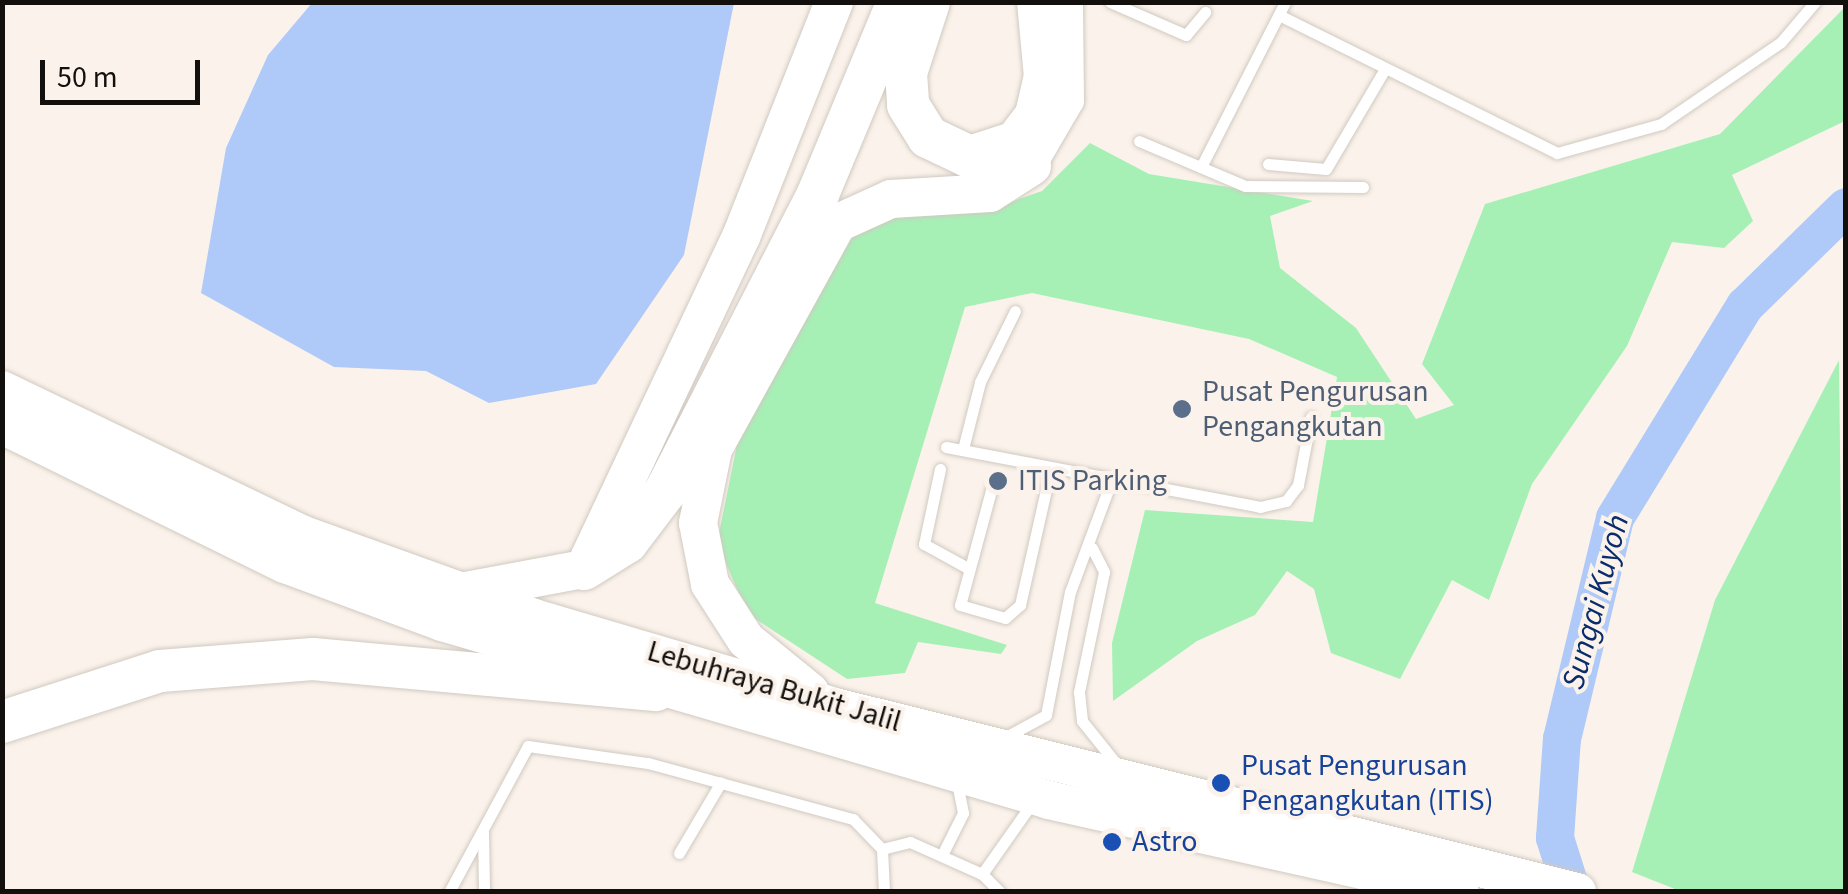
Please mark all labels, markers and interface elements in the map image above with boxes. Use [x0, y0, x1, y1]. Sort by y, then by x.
scale bar [45, 40, 205, 102]
text: 50 m [57, 56, 118, 99]
place label: Pusat Pengurusan Pengangkutan [1202, 374, 1429, 444]
marker: Pusat Pengurusan Pengangkutan [1171, 398, 1193, 420]
place label: ITIS Parking [1018, 463, 1167, 499]
marker: ITIS Parking [987, 470, 1009, 492]
water label: Sungai Kuyoh [1554, 510, 1638, 694]
street label: Lebuhraya Bukit Jalil [643, 634, 905, 740]
place label: Pusat Pengurusan Pengangkutan (ITIS) [1241, 748, 1494, 818]
marker: Pusat Pengurusan Pengangkutan (ITIS) [1210, 772, 1232, 794]
place label: Astro [1132, 824, 1197, 860]
marker: Astro [1101, 831, 1123, 853]

